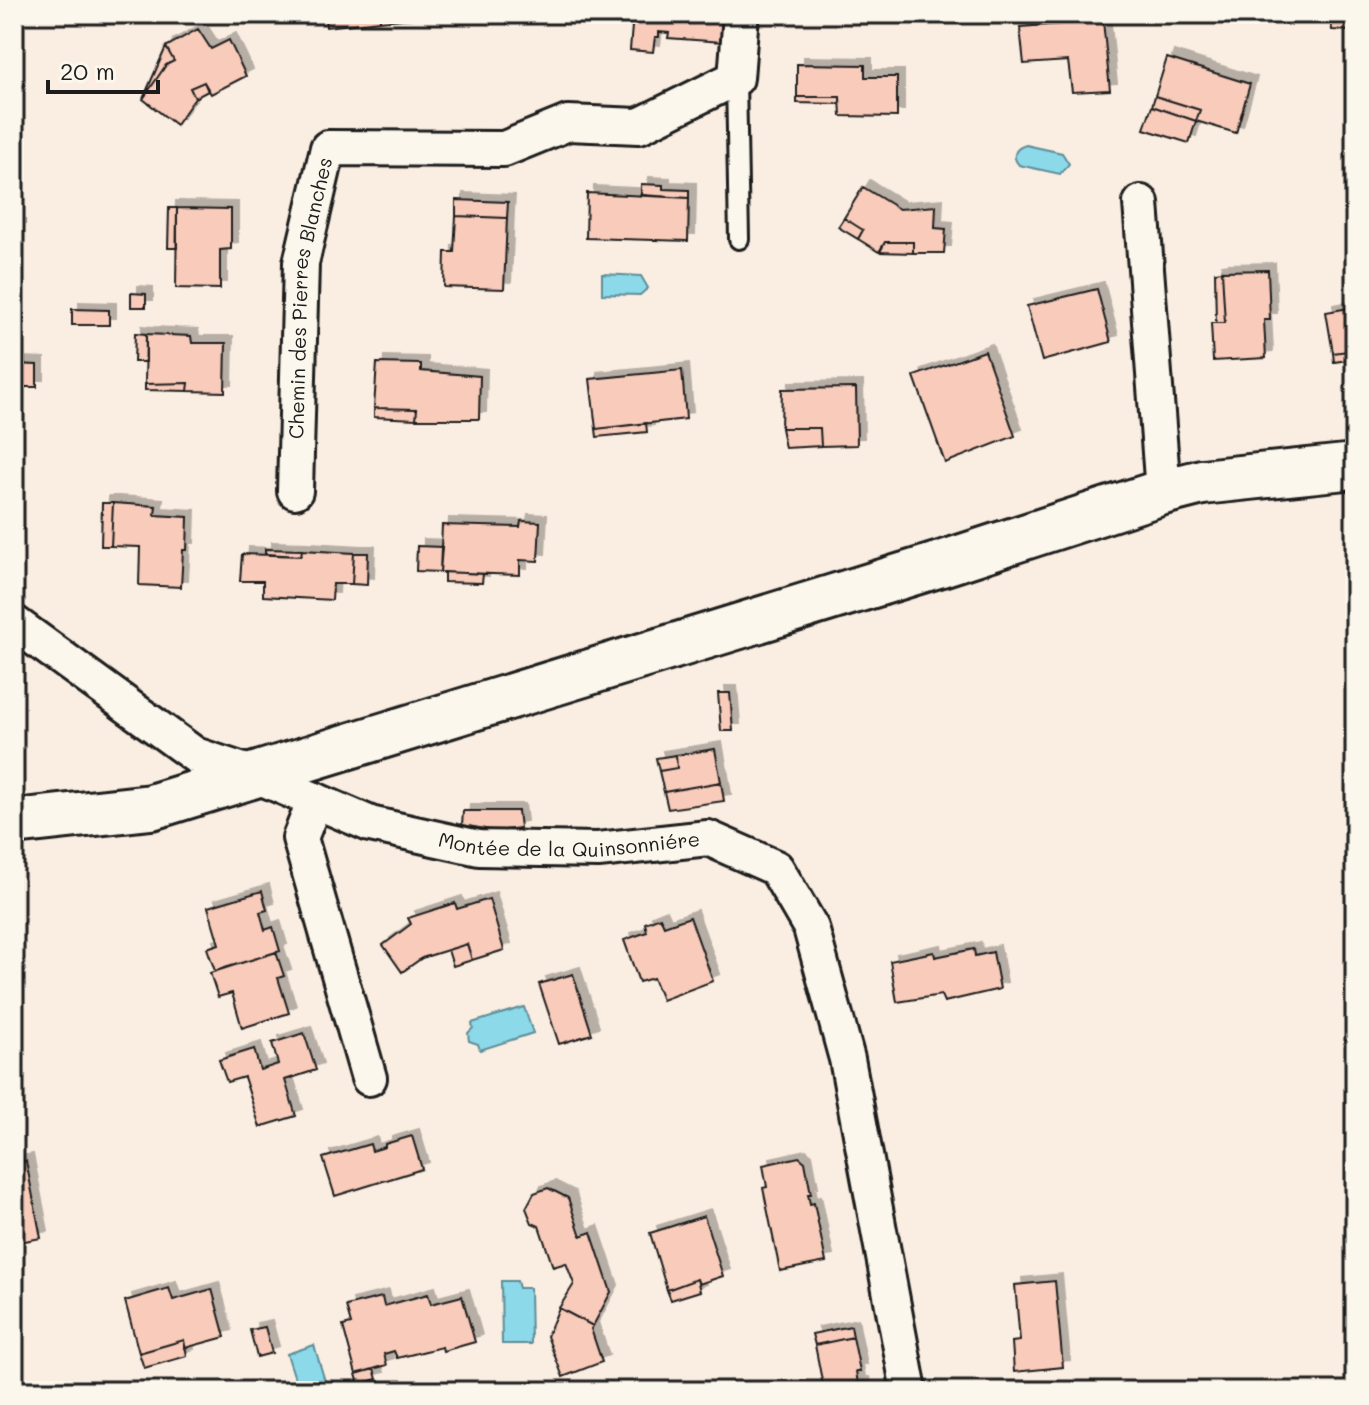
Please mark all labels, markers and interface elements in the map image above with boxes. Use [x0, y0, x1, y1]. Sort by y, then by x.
scale bar [48, 44, 158, 94]
text: 20 m [60, 55, 115, 86]
street label: Chemin des Pierres Blanches [282, 155, 337, 439]
street label: Montée de la Quinsonniére [436, 825, 701, 862]

